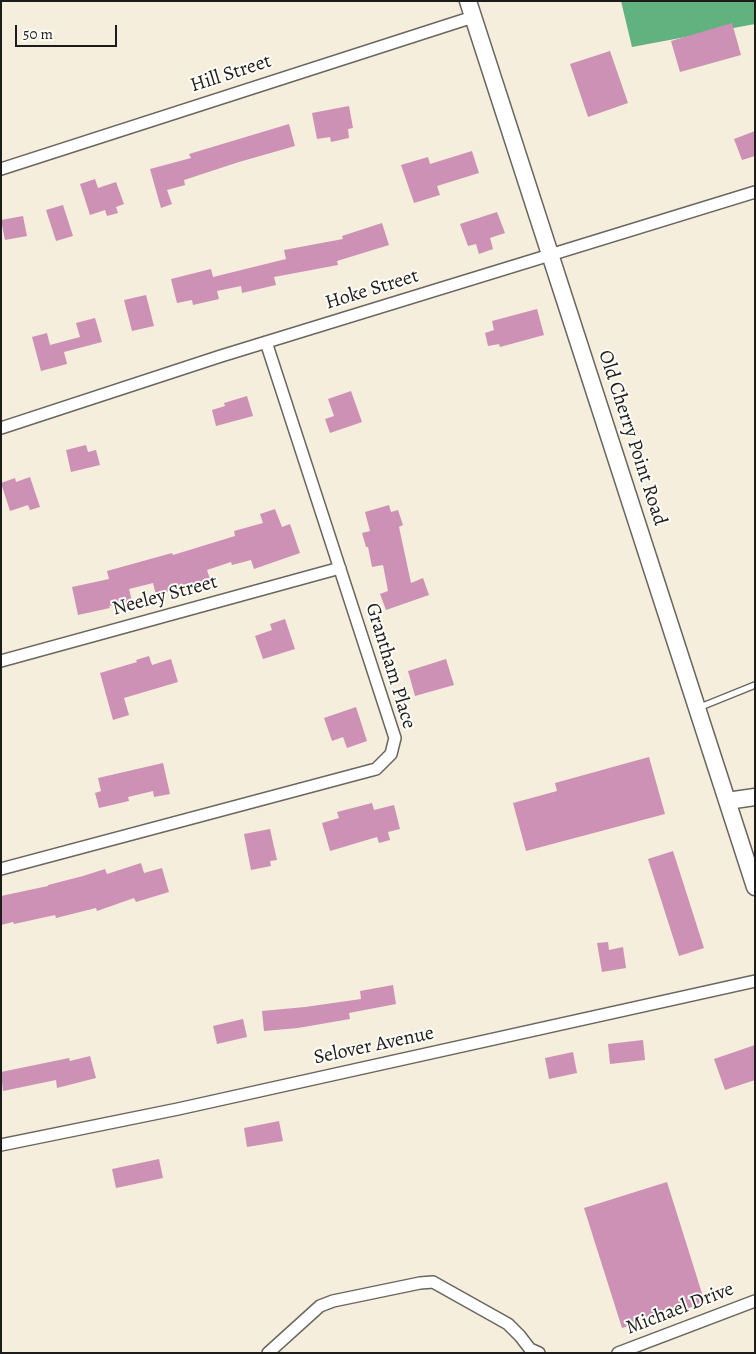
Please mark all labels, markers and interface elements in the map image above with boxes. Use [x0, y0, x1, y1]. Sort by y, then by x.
scale bar [18, 15, 120, 47]
text: 50 m [23, 24, 53, 44]
street label: Hill Street [188, 50, 274, 98]
street label: Hoke Street [322, 264, 422, 316]
street label: Old Cherry Point Road [592, 347, 672, 529]
street label: Neeley Street [110, 570, 220, 622]
street label: Grantham Place [359, 600, 421, 732]
street label: Selover Avenue [312, 1022, 436, 1070]
street label: Michael Drive [623, 1277, 737, 1341]

